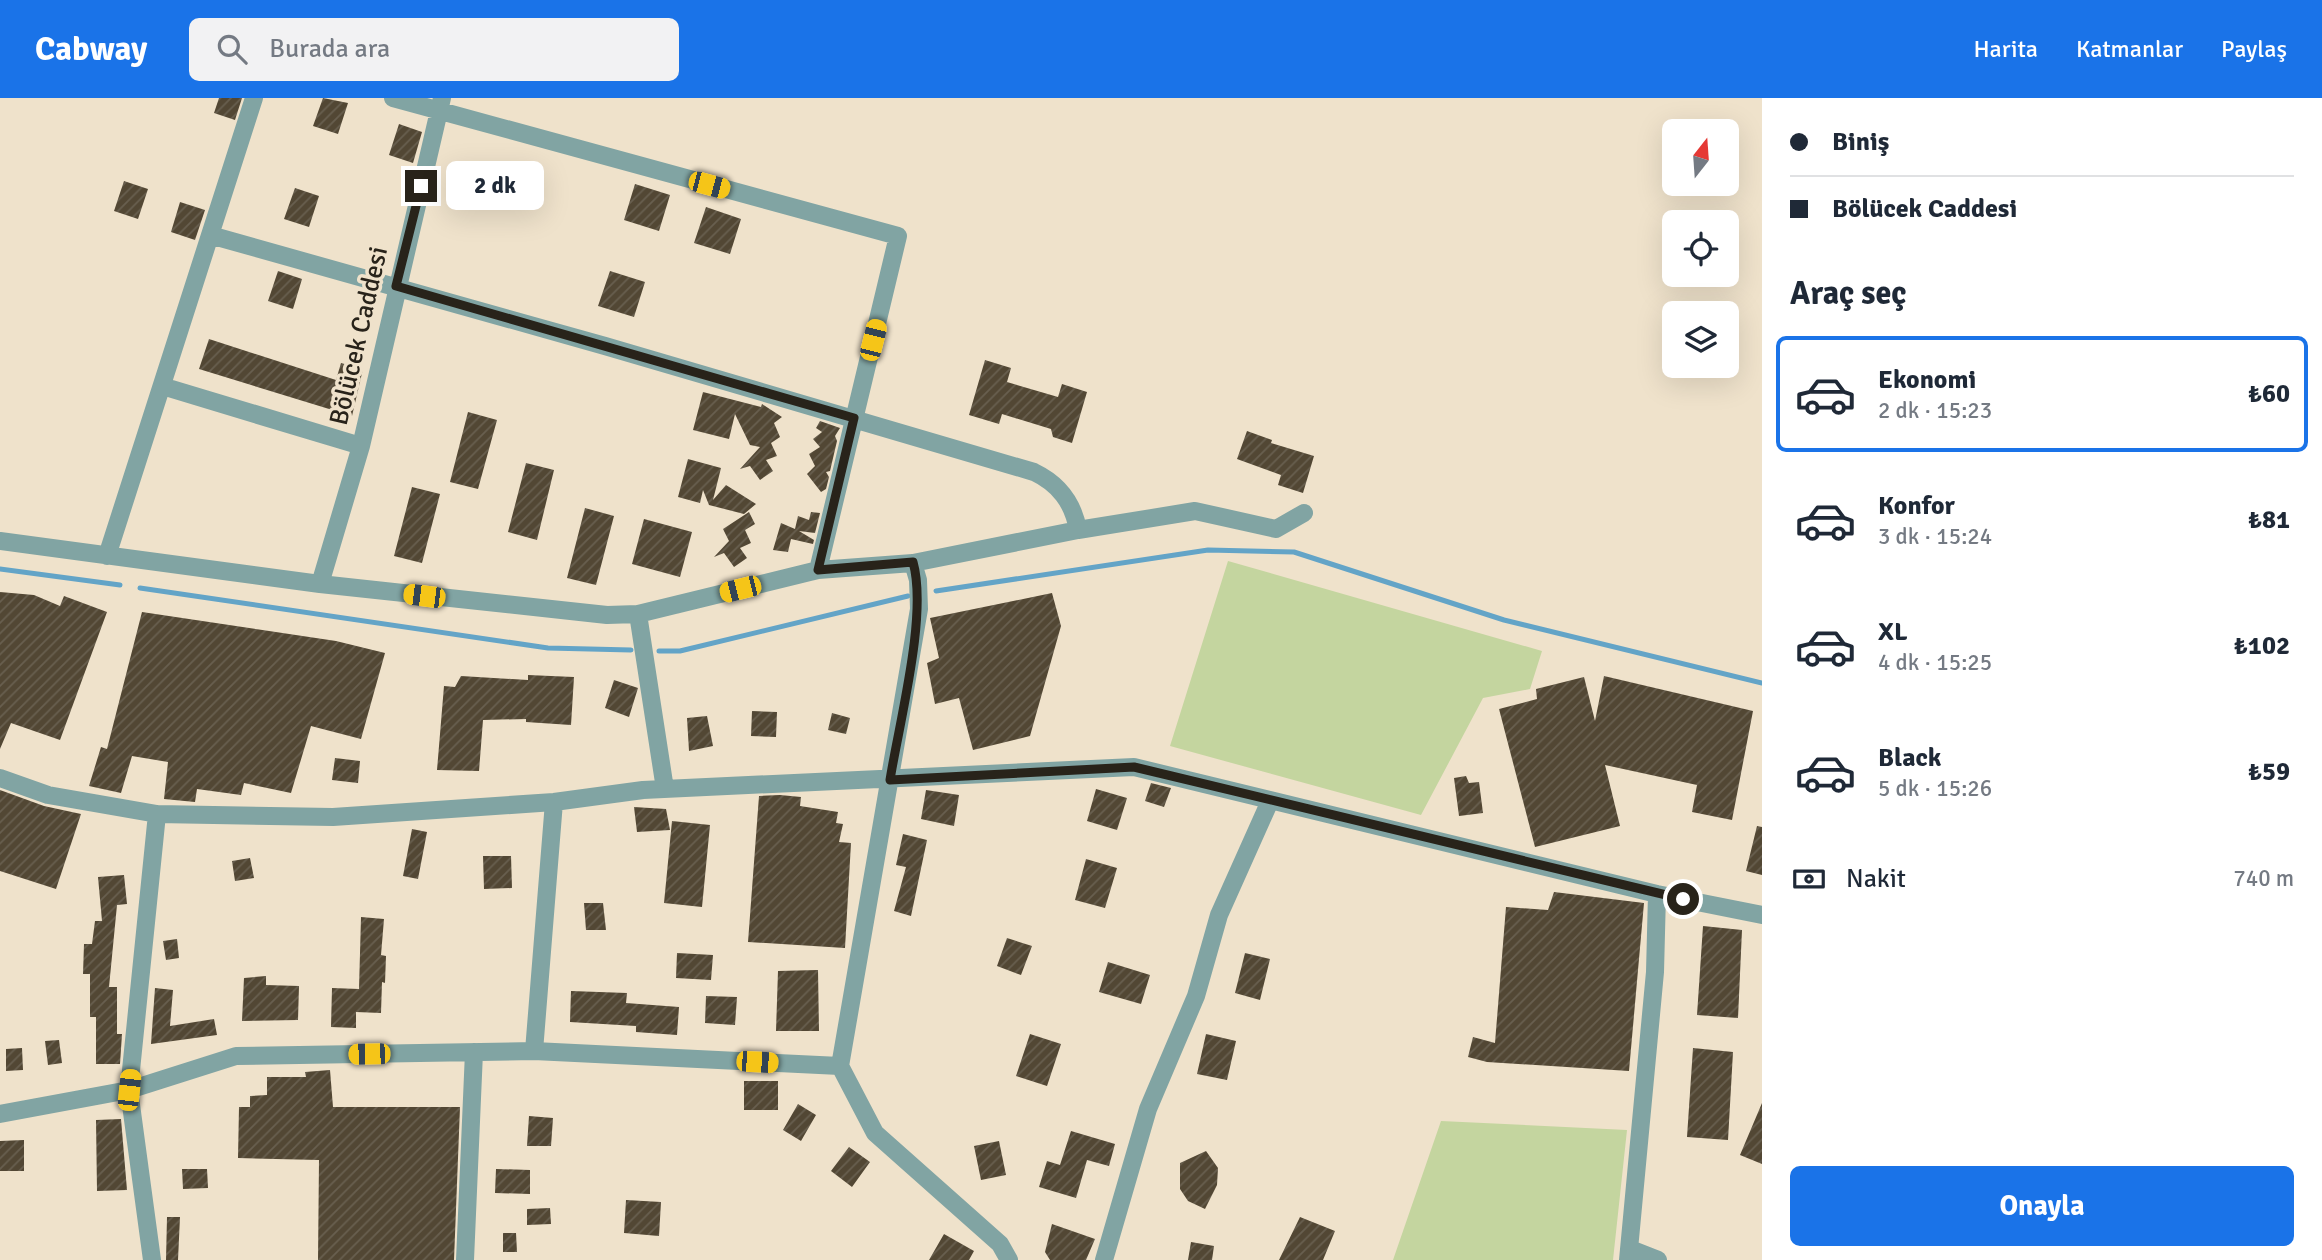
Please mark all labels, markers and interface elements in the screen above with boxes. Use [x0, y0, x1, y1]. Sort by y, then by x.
search box [189, 18, 679, 81]
text: Cabway [35, 29, 147, 70]
icon: search [213, 30, 251, 68]
text: Burada ara [269, 33, 390, 65]
text: Harita [1973, 34, 2038, 64]
text: Katmanlar [2076, 34, 2183, 64]
text: Paylaş [2221, 34, 2287, 64]
north arrow [1662, 119, 1740, 196]
map controls [1662, 119, 1739, 378]
text: Biniş [1832, 126, 1889, 158]
callout: 2 dk [446, 162, 544, 210]
car [686, 169, 733, 201]
route end [405, 170, 437, 202]
text: 2 dk [474, 171, 516, 200]
text: Bölücek Caddesi [1832, 193, 2017, 225]
button: locate [1662, 210, 1739, 287]
street label: Bölücek Caddesi [323, 244, 395, 428]
text: Araç seç [1790, 274, 1907, 313]
button: layers [1662, 301, 1739, 378]
car [858, 317, 889, 363]
icon: car [1794, 363, 1857, 426]
text: Ekonomi [1878, 364, 1976, 396]
text: ₺60 [2248, 378, 2290, 410]
text: 2 dk · 15:23 [1878, 396, 1992, 425]
icon: car [1794, 489, 1857, 552]
text: Konfor [1878, 490, 1955, 522]
text: ₺81 [2248, 504, 2290, 536]
text: 3 dk · 15:24 [1878, 522, 1992, 551]
car [718, 574, 763, 604]
car [402, 583, 447, 609]
icon: car [1794, 615, 1857, 678]
text: XL [1878, 616, 1908, 648]
text: ₺102 [2234, 630, 2290, 662]
text: 4 dk · 15:25 [1878, 648, 1992, 677]
icon: car [1794, 741, 1857, 804]
text: Black [1878, 742, 1941, 774]
text: ₺59 [2248, 756, 2290, 788]
text: 5 dk · 15:26 [1878, 774, 1992, 803]
icon: cash [1790, 860, 1828, 898]
text: Nakit [1846, 863, 1906, 895]
text: 740 m [2233, 864, 2294, 893]
route start [1667, 883, 1699, 915]
car [348, 1043, 391, 1065]
car [736, 1050, 779, 1074]
car [117, 1068, 142, 1112]
button: Onayla [1790, 1166, 2294, 1246]

